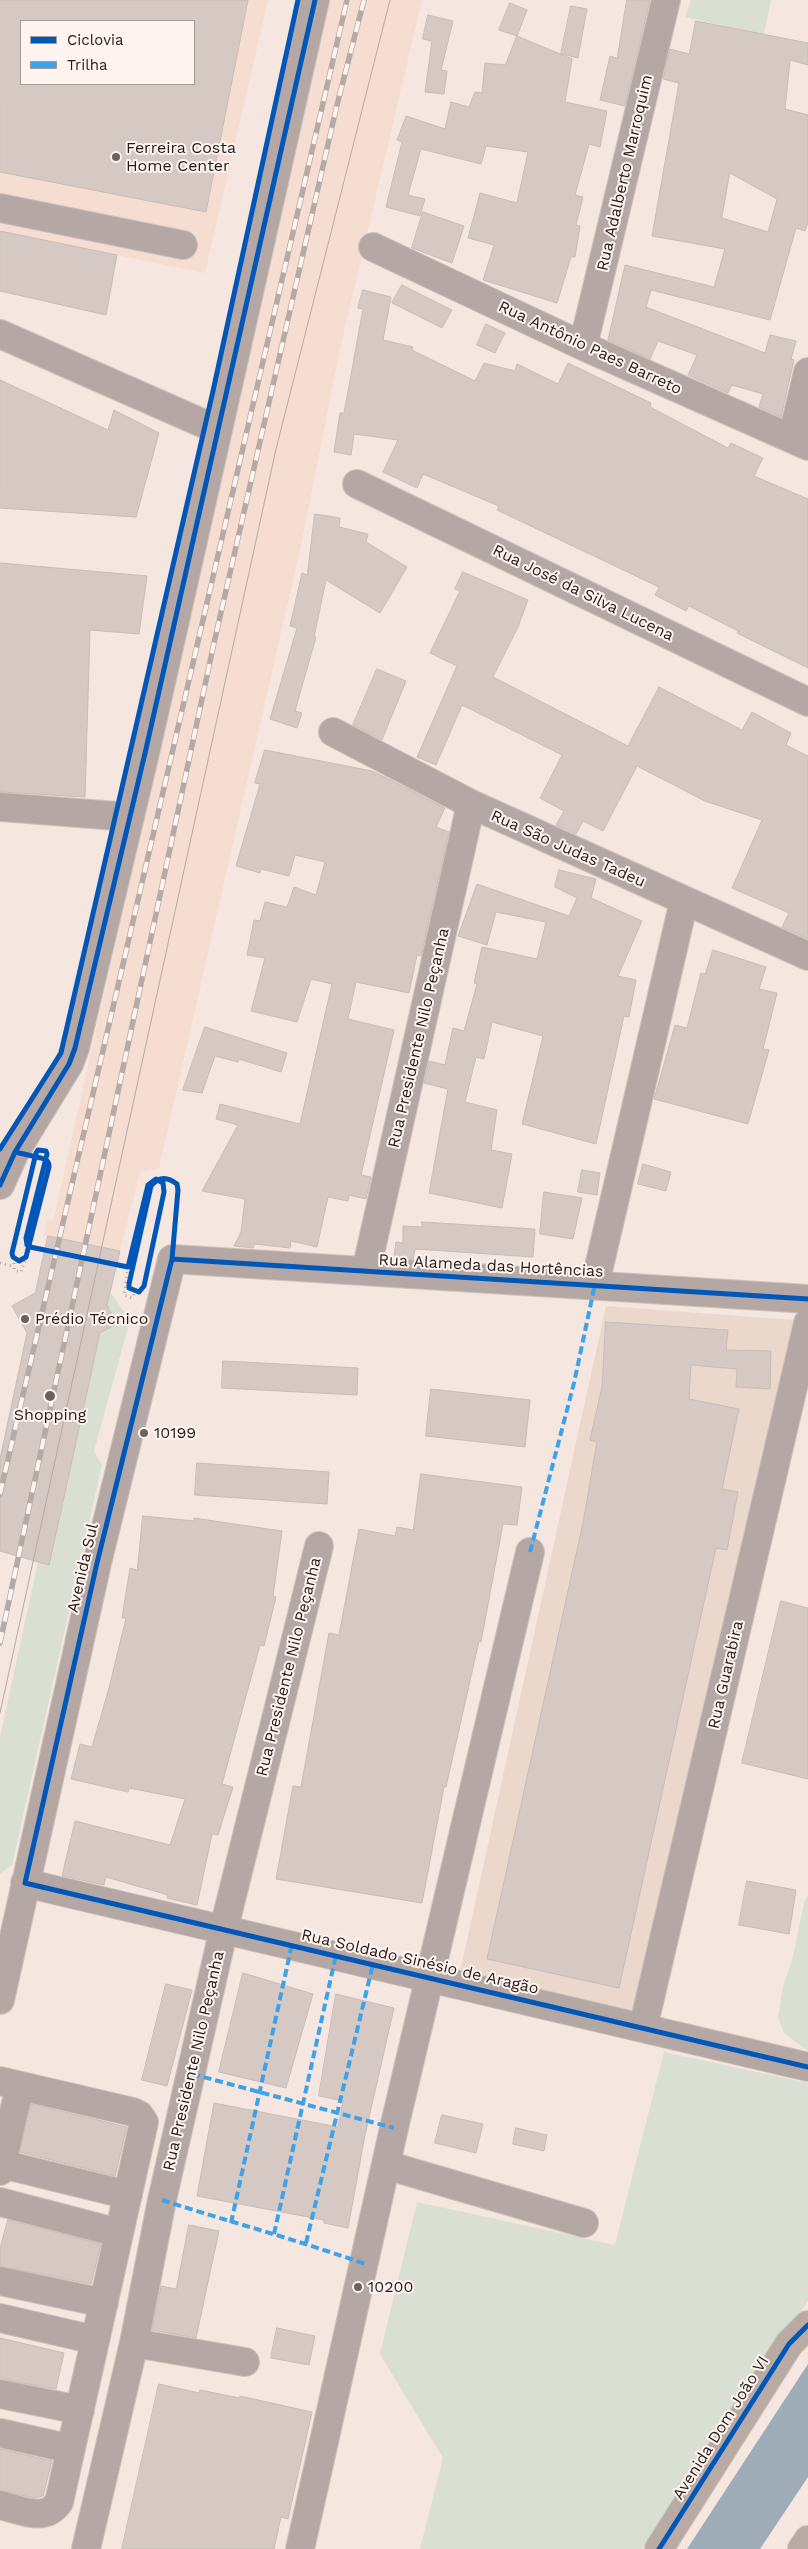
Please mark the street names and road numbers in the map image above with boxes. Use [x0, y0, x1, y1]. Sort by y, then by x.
street label: Rua Adalberto Marroquim [593, 73, 657, 273]
street label: Rua Antônio Paes Barreto [495, 297, 685, 399]
street label: Rua José da Silva Lucena [489, 541, 677, 645]
street label: Rua São Judas Tadeu [488, 806, 648, 892]
street label: Rua Presidente Nilo Peçanha [384, 926, 454, 1150]
street label: Rua Alameda das Hortências [378, 1251, 604, 1281]
street label: Avenida Sul [63, 1521, 103, 1615]
street label: Rua Presidente Nilo Peçanha [252, 1556, 326, 1778]
street label: Rua Guarabira [704, 1619, 748, 1731]
street label: Rua Soldado Sinésio de Aragão [300, 1925, 540, 1999]
street label: Rua Presidente Nilo Peçanha [159, 1949, 229, 2173]
street label: Avenida Dom João VI [669, 2353, 773, 2503]

